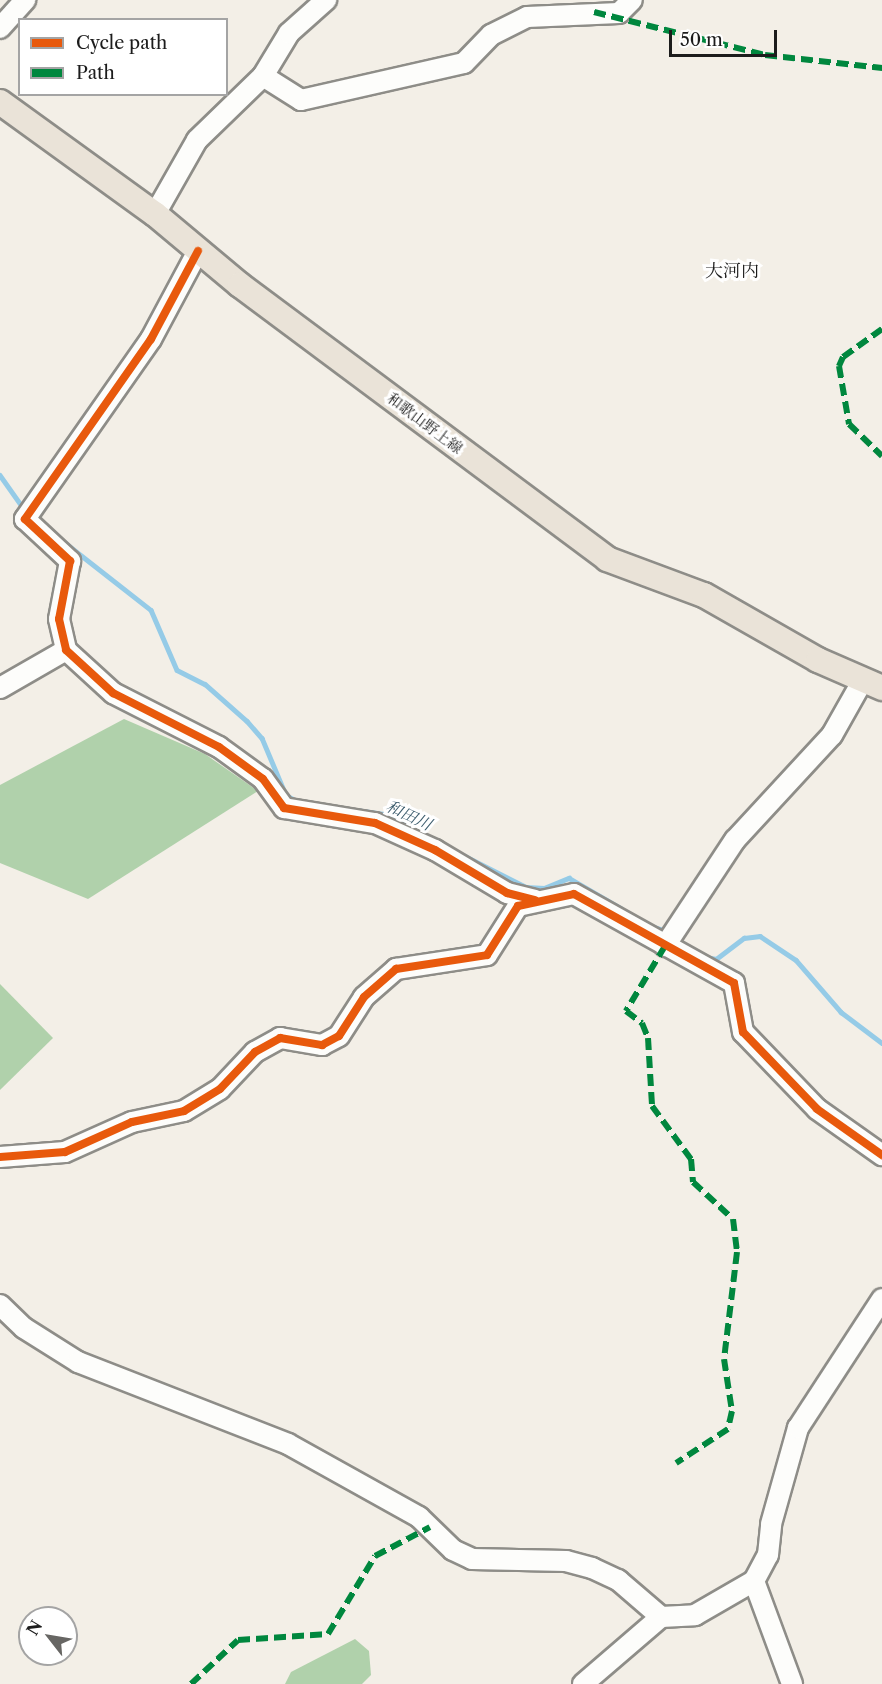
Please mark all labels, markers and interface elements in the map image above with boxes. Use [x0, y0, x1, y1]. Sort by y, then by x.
legend [18, 18, 228, 96]
scale bar [672, 18, 780, 56]
text: 50 m [680, 29, 723, 51]
text: Cycle path [76, 32, 167, 54]
text: Path [76, 62, 115, 84]
district label: 大河内 [705, 260, 759, 282]
street label: 和歌山野上線 [384, 389, 466, 457]
water label: 和田川 [383, 796, 435, 834]
north arrow [18, 1606, 78, 1666]
text: N [22, 1617, 46, 1639]

